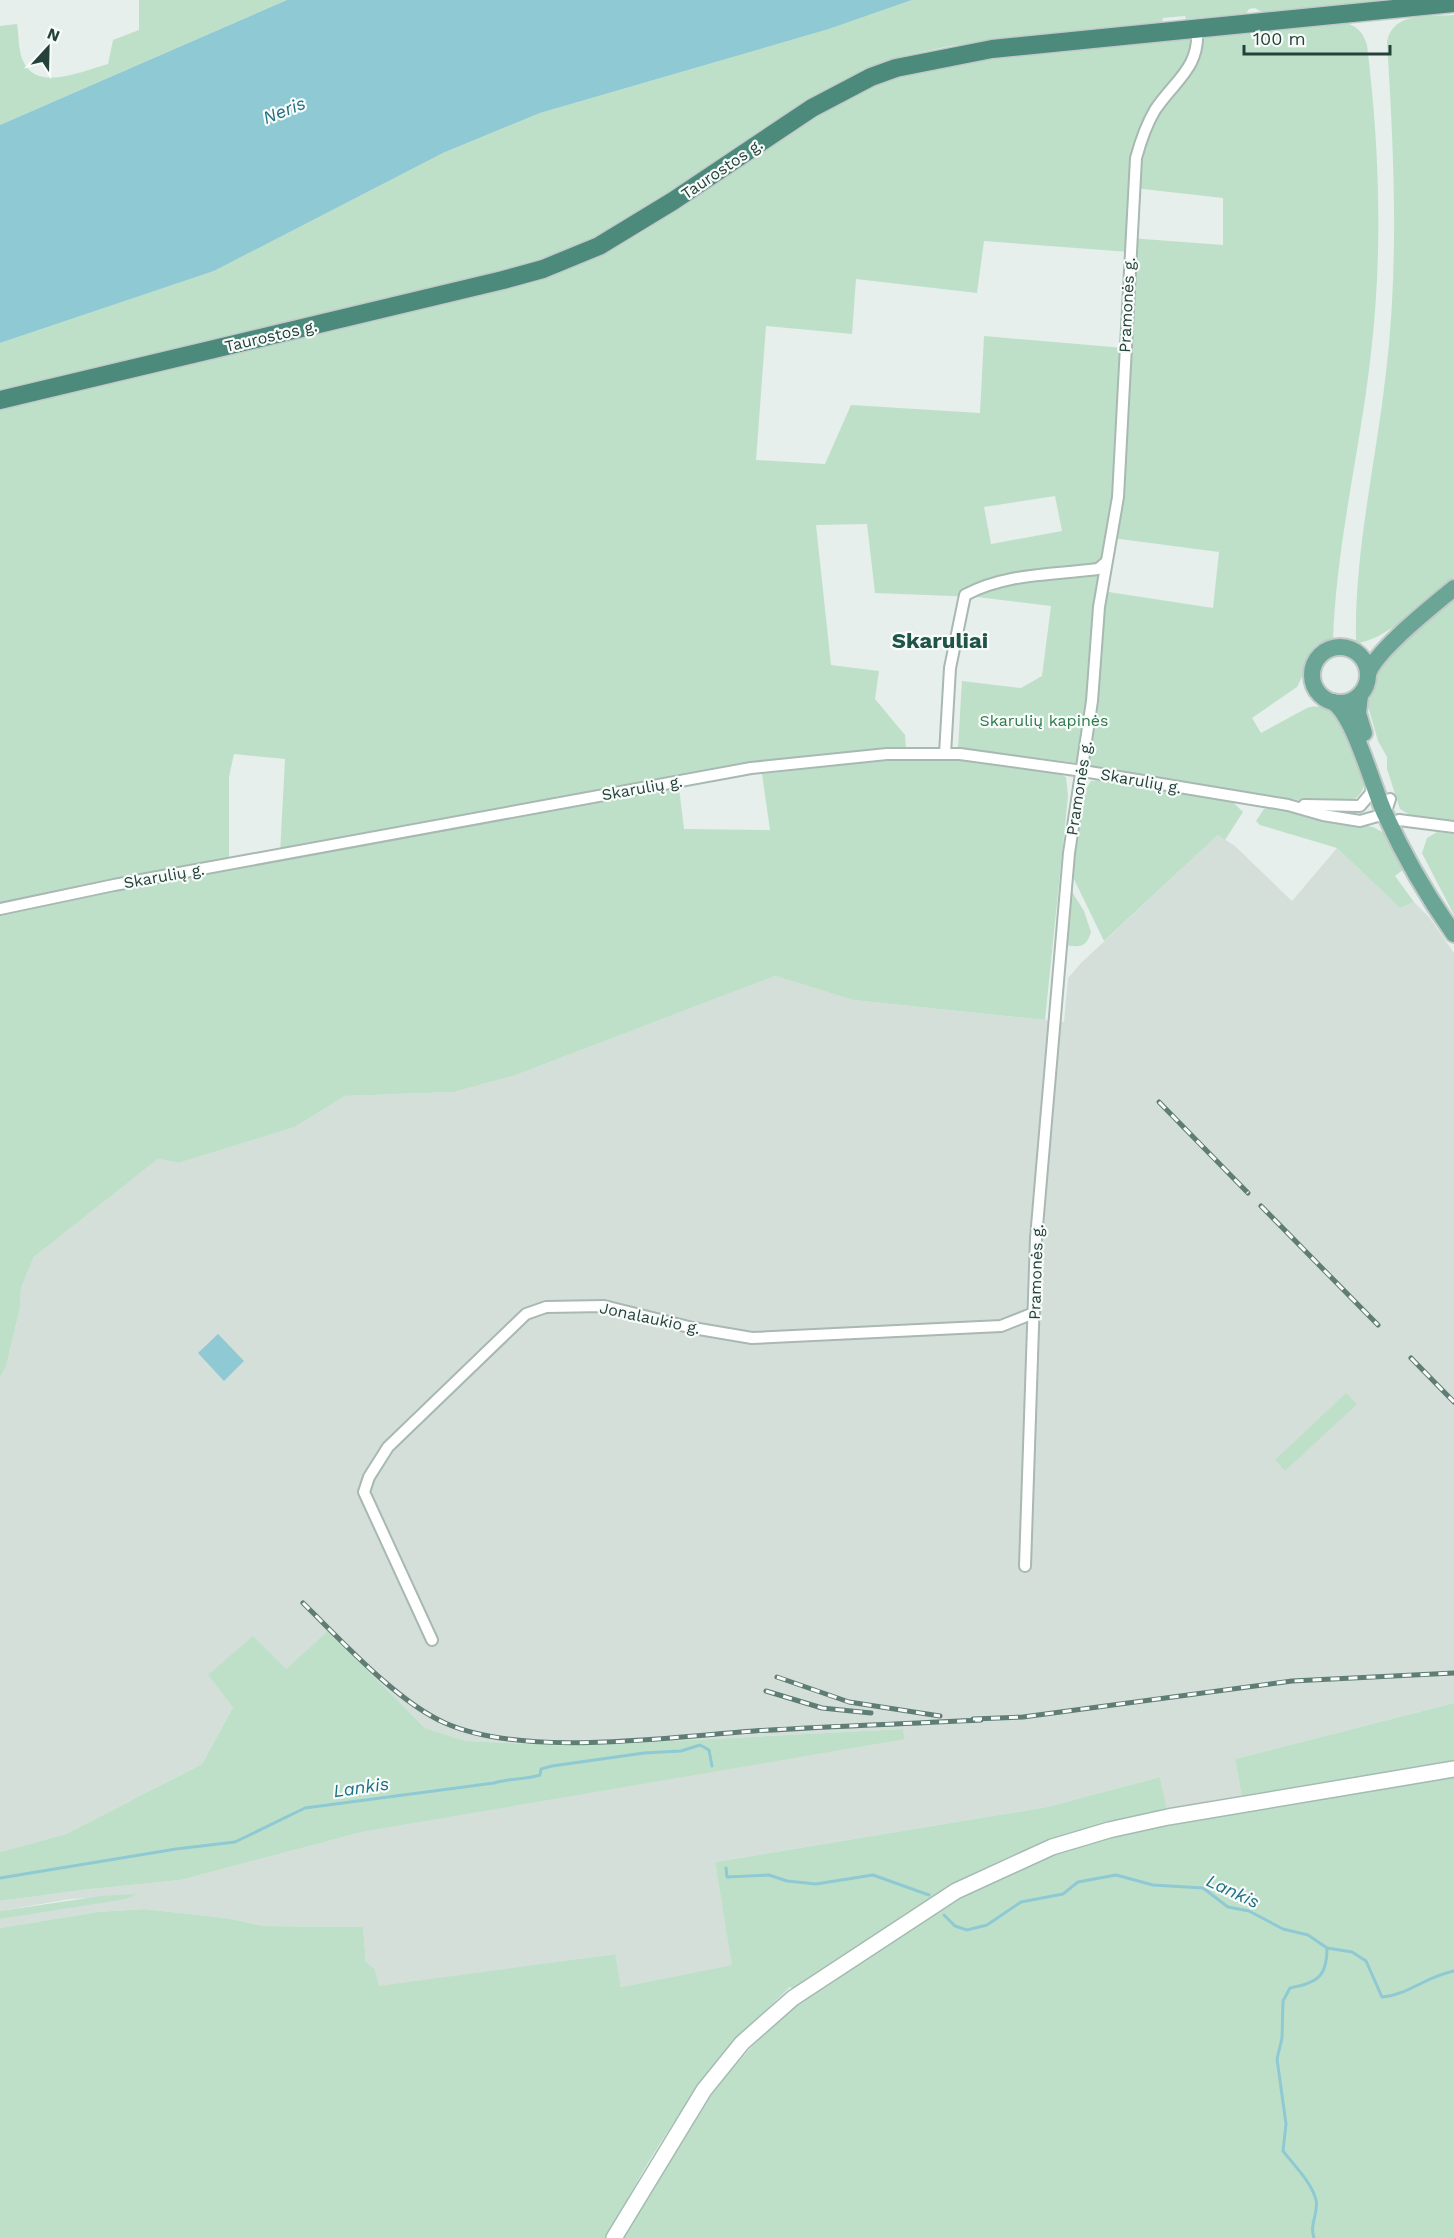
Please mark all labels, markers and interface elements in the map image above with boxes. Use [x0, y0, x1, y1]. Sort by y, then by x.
north arrow [18, 18, 78, 78]
scale bar [1244, 18, 1390, 56]
text: N [44, 24, 62, 46]
text: 100 m [1253, 28, 1306, 49]
water label: Neris [260, 92, 308, 128]
street label: Taurostos g. [678, 135, 766, 203]
street label: Pramonės g. [1115, 257, 1139, 353]
street label: Taurostos g. [223, 316, 319, 356]
district label: Skaruliai [892, 628, 988, 653]
park label: Skarulių kapinės [980, 711, 1108, 730]
street label: Pramonės g. [1062, 739, 1096, 837]
street label: Skarulių g. [1099, 765, 1183, 797]
street label: Skarulių g. [600, 772, 684, 804]
street label: Skarulių g. [122, 860, 206, 892]
street label: Pramonės g. [1025, 1224, 1047, 1320]
street label: Jonalaukio g. [598, 1298, 702, 1338]
water label: Lankis [332, 1773, 390, 1801]
water label: Lankis [1203, 1870, 1263, 1912]

